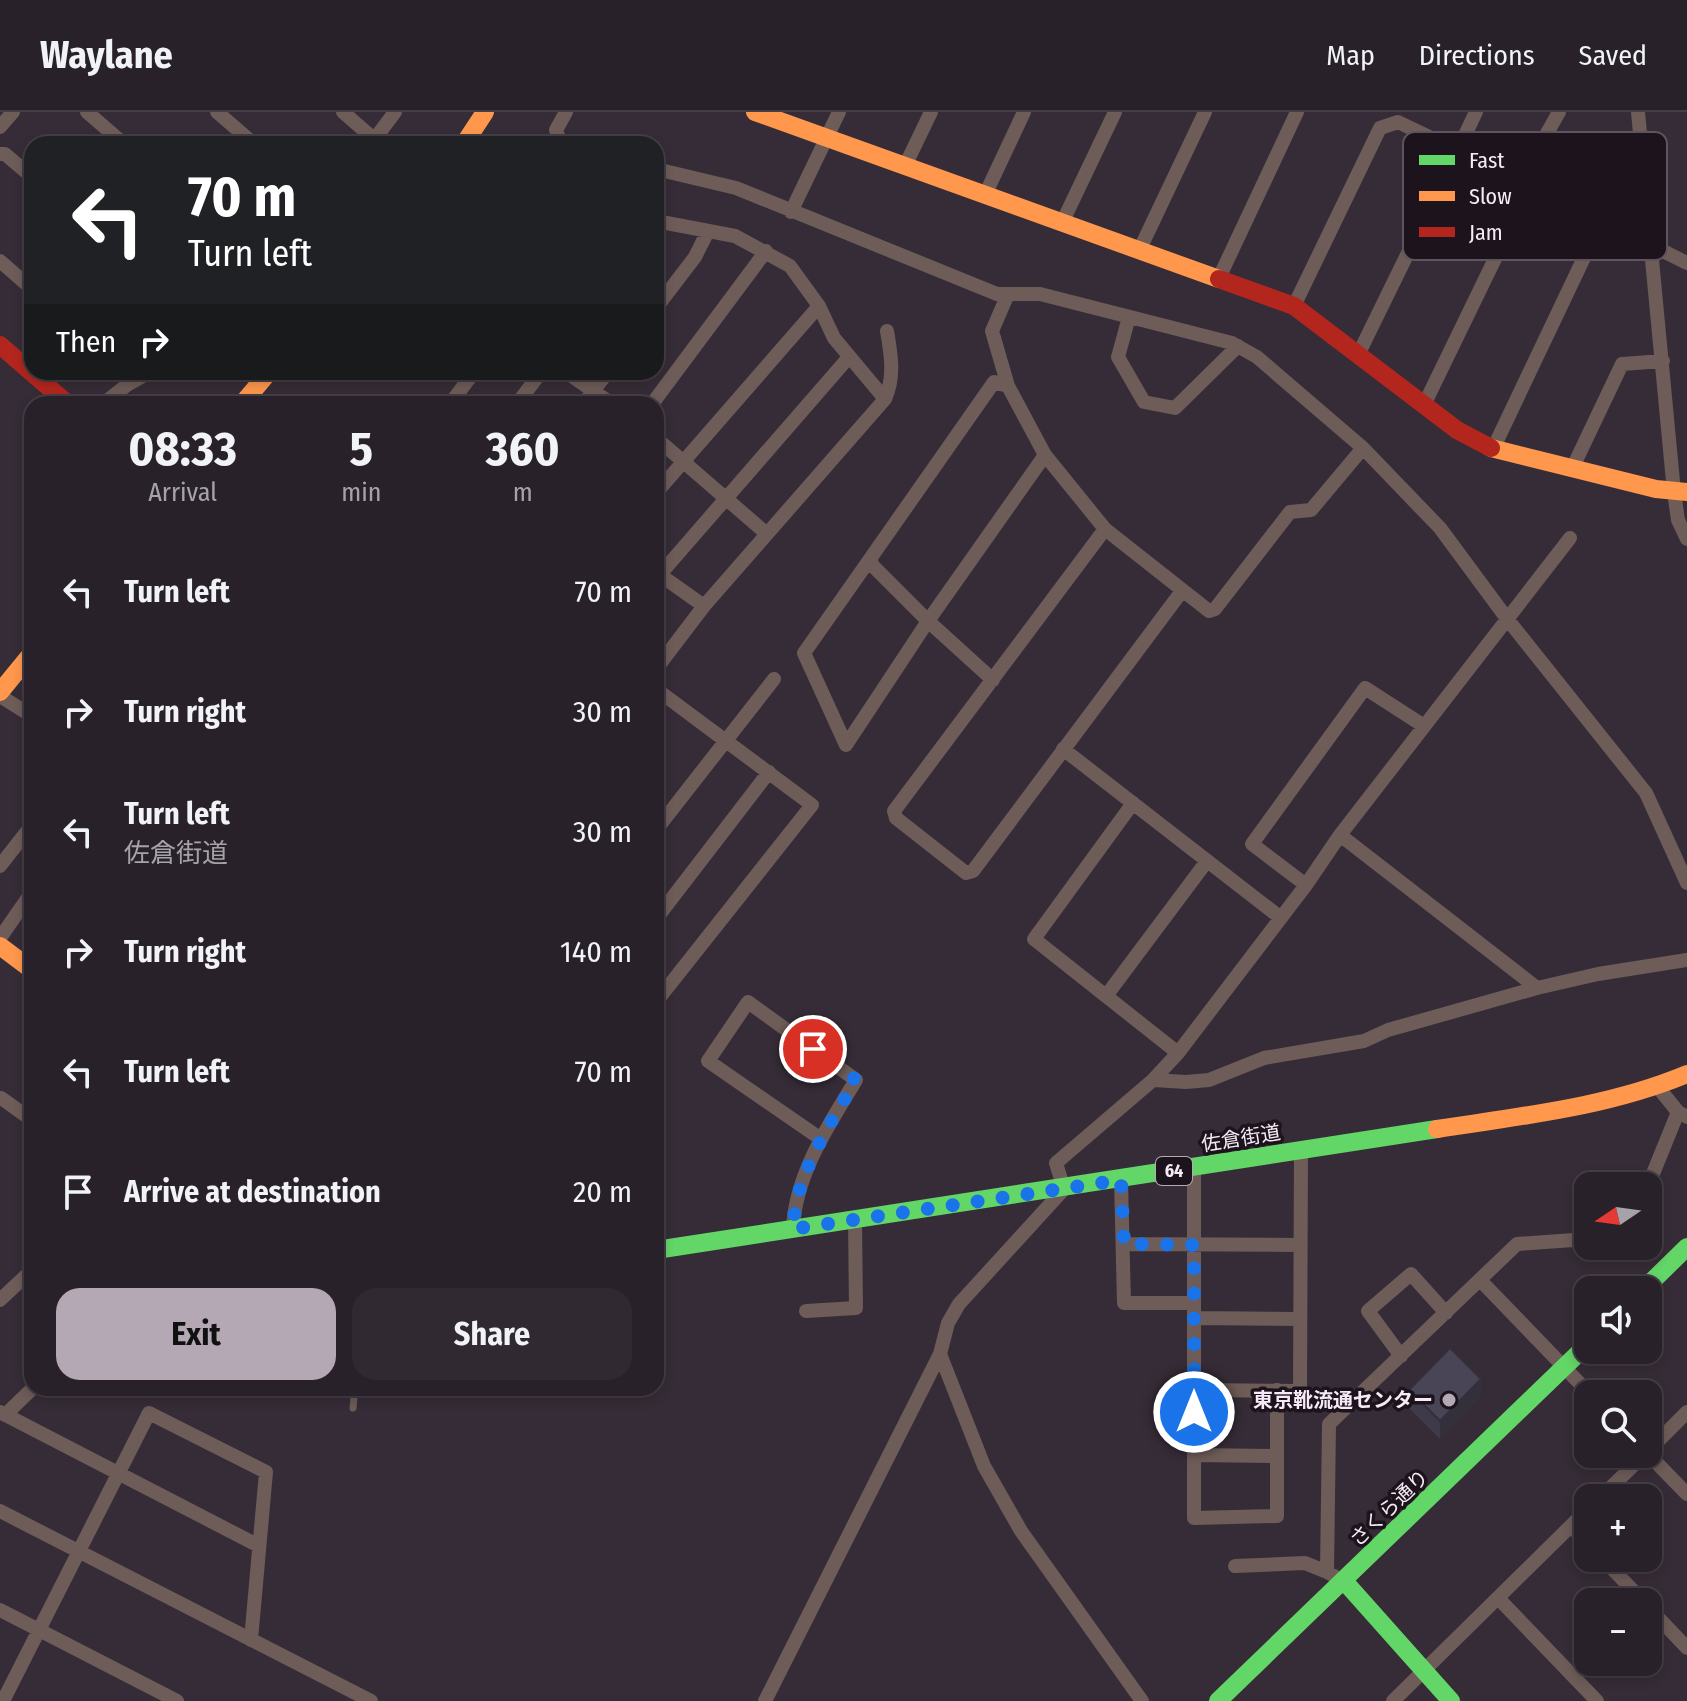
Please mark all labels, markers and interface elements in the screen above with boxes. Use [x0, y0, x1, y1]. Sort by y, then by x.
text: Waylane [40, 32, 173, 78]
text: Map [1326, 39, 1375, 72]
text: Directions [1419, 39, 1535, 72]
text: Saved [1579, 39, 1647, 72]
legend [1403, 132, 1667, 260]
text: Fast [1469, 147, 1505, 174]
text: 70 m [188, 164, 296, 231]
icon: left [56, 168, 160, 272]
text: Slow [1469, 183, 1512, 210]
text: Jam [1469, 219, 1503, 246]
text: Turn left [188, 232, 312, 276]
icon: right [132, 320, 176, 364]
text: Then [56, 324, 116, 360]
text: 08:33 [128, 420, 237, 478]
text: 5 [350, 420, 373, 478]
text: 360 [486, 420, 560, 478]
text: Arrival [148, 477, 217, 508]
text: min [341, 477, 381, 508]
text: m [513, 477, 533, 508]
icon: left [56, 570, 100, 614]
text: Turn left [124, 574, 230, 610]
text: 70 m [574, 574, 632, 610]
icon: right [56, 690, 100, 734]
text: Turn right [124, 694, 246, 730]
text: 30 m [573, 694, 632, 730]
text: Turn left [124, 796, 230, 832]
icon: left [56, 810, 100, 854]
text: 30 m [573, 814, 632, 850]
text: 佐倉街道 [124, 838, 228, 869]
icon: right [56, 930, 100, 974]
text: Turn right [124, 934, 246, 970]
text: 140 m [560, 934, 632, 970]
pin [779, 1015, 847, 1083]
icon: arrive [791, 1027, 835, 1071]
icon: left [56, 1050, 100, 1094]
text: Turn left [124, 1054, 230, 1090]
text: 70 m [574, 1054, 632, 1090]
street label: 佐倉街道 [1200, 1120, 1282, 1156]
road number: 64 [1156, 1157, 1192, 1185]
icon: arrive [56, 1170, 100, 1214]
north arrow [1574, 1172, 1662, 1260]
map controls [1574, 1172, 1662, 1676]
text: Arrive at destination [124, 1174, 381, 1210]
text: 20 m [573, 1174, 632, 1210]
button: sound [1574, 1276, 1662, 1364]
button: Exit [56, 1288, 336, 1380]
button: Share [352, 1288, 632, 1380]
position arrow [1152, 1370, 1236, 1454]
button: search [1574, 1380, 1662, 1468]
place label: 東京靴流通センター [1253, 1388, 1433, 1412]
marker: 東京靴流通センター [1440, 1391, 1458, 1409]
street label: さくら通り [1345, 1465, 1433, 1551]
button: + [1574, 1484, 1662, 1572]
button: − [1574, 1588, 1662, 1676]

